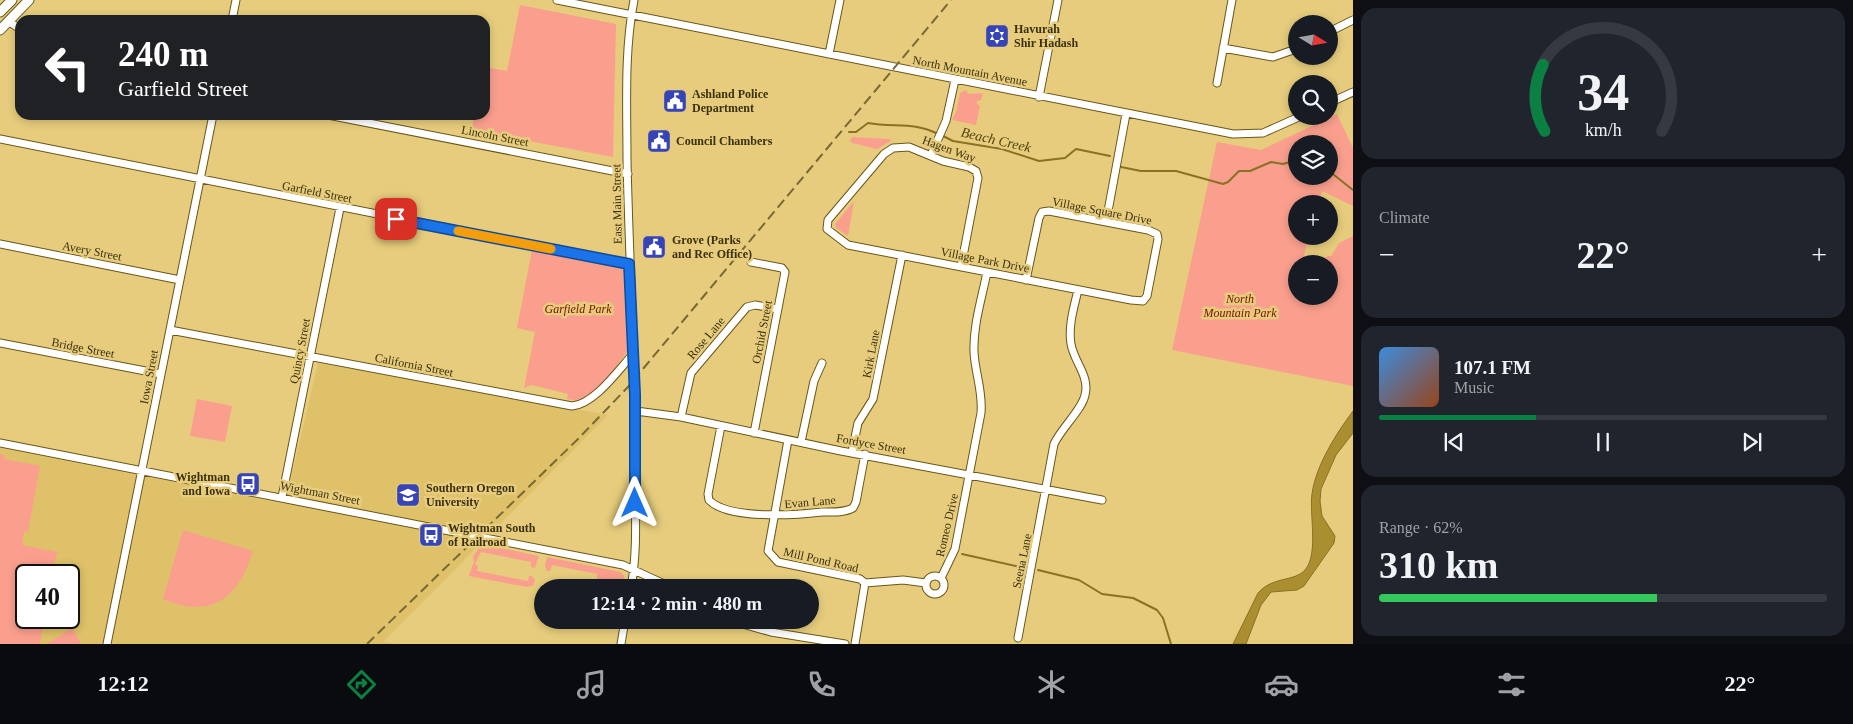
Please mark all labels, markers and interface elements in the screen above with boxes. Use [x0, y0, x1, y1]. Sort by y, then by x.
north arrow [1288, 15, 1338, 65]
map controls [1288, 15, 1338, 305]
place label: Havurah Shir Hadash [1014, 22, 1078, 50]
synagogue icon: Havurah Shir Hadash [984, 23, 1010, 49]
icon: left [35, 35, 100, 100]
text: 240 m [118, 35, 208, 74]
street label: North Mountain Avenue [912, 53, 1028, 89]
text: 34 [1577, 64, 1629, 121]
button: search [1288, 75, 1338, 125]
text: Garfield Street [118, 76, 248, 101]
place label: Ashland Police Department [692, 87, 769, 115]
public building icon: Ashland Police Department [662, 88, 688, 114]
text: km/h [1585, 120, 1621, 140]
street label: Lincoln Street [460, 123, 531, 150]
water label: Beach Creek [960, 125, 1033, 156]
public building icon: Council Chambers [646, 128, 672, 154]
street label: Hagen Way [920, 133, 978, 165]
place label: Council Chambers [676, 134, 773, 148]
button: layers [1288, 135, 1338, 185]
street label: East Main Street [609, 163, 625, 244]
street label: Garfield Street [281, 178, 354, 206]
street label: Village Square Drive [1051, 194, 1153, 228]
button: + [1288, 195, 1338, 245]
pin [375, 198, 417, 240]
icon: arrive [382, 205, 410, 233]
text: Climate [1379, 209, 1430, 226]
place label: Grove (Parks and Rec Office) [672, 233, 752, 261]
public building icon: Grove (Parks and Rec Office) [641, 234, 667, 260]
text: 22° [1576, 234, 1630, 276]
street label: Avery Street [61, 238, 123, 264]
text: − [1379, 239, 1395, 270]
text: + [1811, 239, 1827, 270]
street label: Village Park Drive [940, 245, 1030, 275]
button: − [1288, 255, 1338, 305]
park label: North Mountain Park [1203, 292, 1277, 320]
street label: Orchid Street [749, 298, 775, 365]
park label: Garfield Park [545, 302, 612, 316]
street label: Rose Lane [684, 314, 728, 362]
street label: Quincy Street [287, 316, 313, 385]
street label: Kirk Lane [859, 329, 883, 379]
street label: Bridge Street [50, 335, 116, 361]
street label: Iowa Street [137, 348, 161, 405]
street label: California Street [374, 351, 455, 380]
text: 107.1 FM [1454, 357, 1531, 378]
text: Music [1454, 379, 1494, 396]
icon: previous [1440, 428, 1468, 456]
icon: pause [1589, 428, 1617, 456]
icon: next [1738, 428, 1766, 456]
street label: Fordyce Street [835, 431, 907, 457]
place label: Wightman and Iowa [176, 470, 230, 498]
bus stop icon: Wightman and Iowa [235, 471, 261, 497]
position arrow [608, 476, 660, 528]
street label: Wightman Street [279, 478, 362, 508]
place label: Southern Oregon University [426, 481, 515, 509]
school or university icon: Southern Oregon University [395, 482, 421, 508]
street label: Romeo Drive [933, 492, 961, 558]
street label: Evan Lane [784, 493, 836, 511]
text: Range · 62% [1379, 519, 1463, 536]
place label: Wightman South of Railroad [448, 521, 536, 549]
bus stop icon: Wightman South of Railroad [418, 522, 444, 548]
street label: Seena Lane [1009, 532, 1035, 590]
text: 310 km [1379, 544, 1498, 586]
street label: Mill Pond Road [782, 545, 860, 575]
speed limit sign: 40 [15, 564, 80, 629]
text: 12:14 · 2 min · 480 m [591, 593, 762, 614]
icon: directions [344, 667, 379, 702]
icon: music [574, 667, 609, 702]
icon: phone [804, 667, 839, 702]
icon: climate [1034, 667, 1069, 702]
icon: car [1264, 667, 1299, 702]
icon: filters [1494, 667, 1529, 702]
text: 12:12 [98, 671, 149, 696]
text: 22° [1725, 671, 1755, 696]

